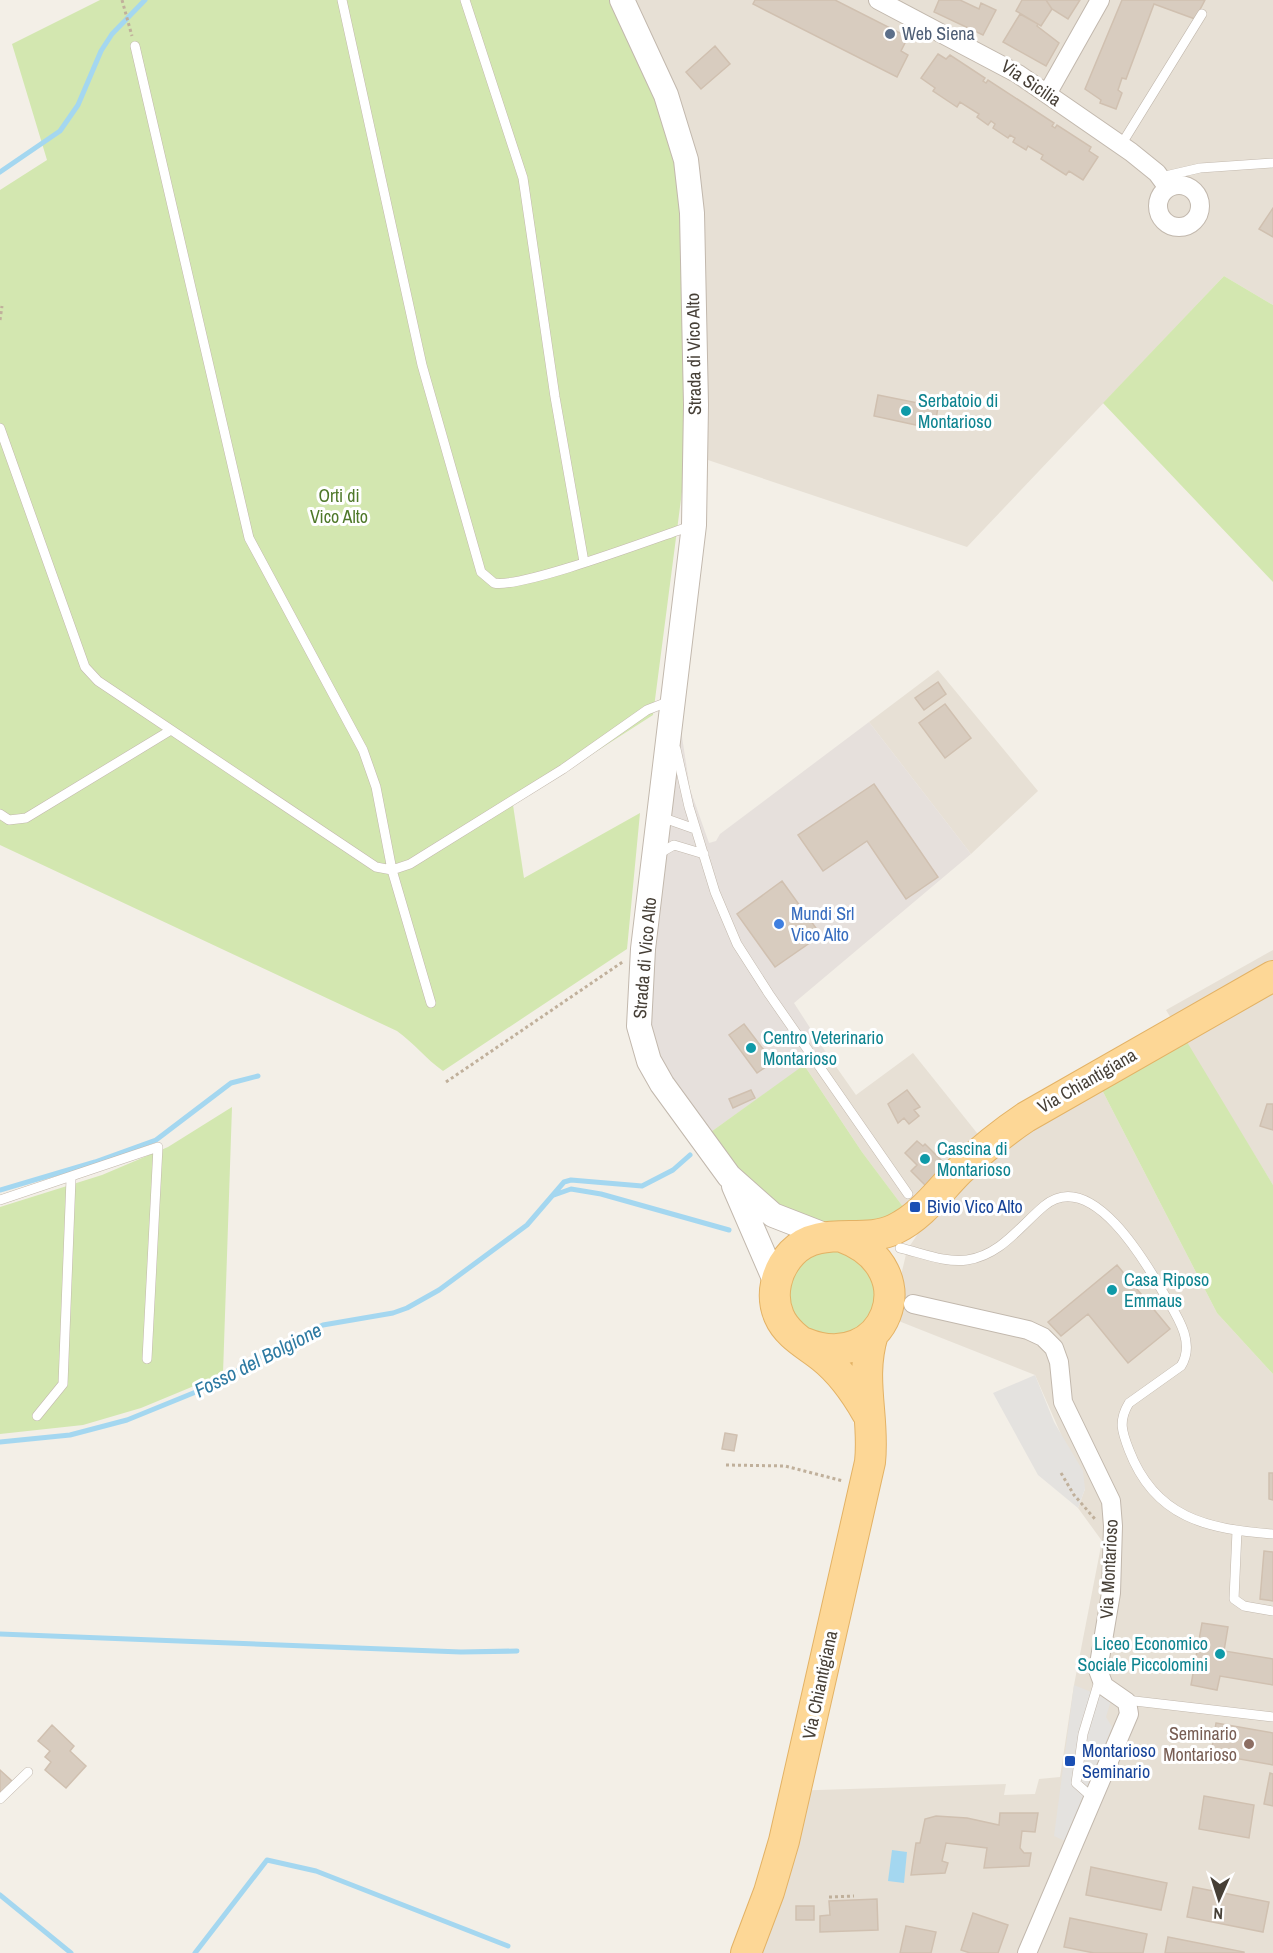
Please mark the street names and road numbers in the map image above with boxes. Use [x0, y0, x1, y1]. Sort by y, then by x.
street label: Via Sicilia [996, 53, 1066, 112]
street label: Strada di Vico Alto [680, 293, 707, 415]
street label: Strada di Vico Alto [627, 896, 662, 1020]
street label: Via Chiantigiana [1033, 1042, 1141, 1119]
street label: Via Montarioso [1093, 1518, 1124, 1619]
street label: Via Chiantigiana [796, 1628, 843, 1742]

